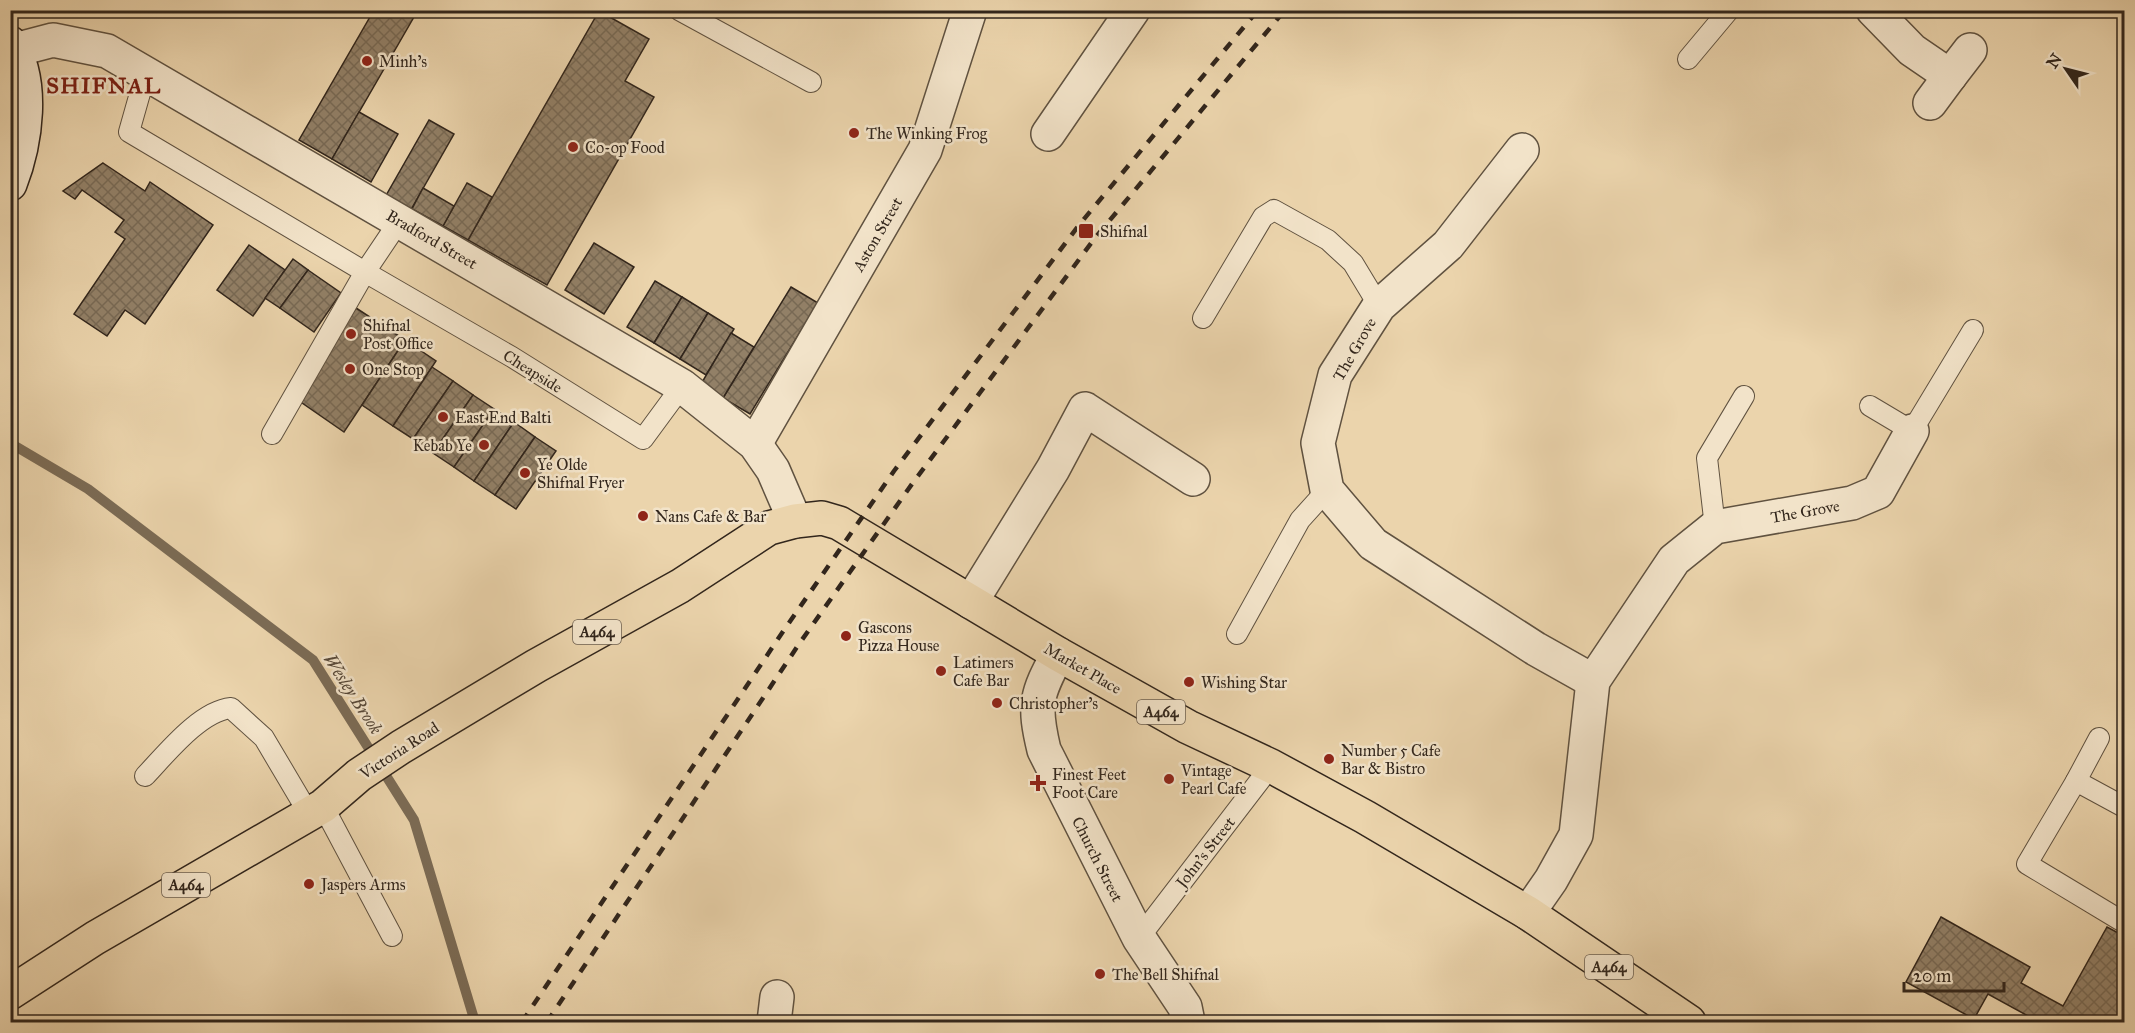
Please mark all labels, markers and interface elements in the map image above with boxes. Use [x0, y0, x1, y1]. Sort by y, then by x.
north arrow [2036, 39, 2096, 99]
text: N [2042, 49, 2066, 72]
place label: Minh's [379, 52, 427, 71]
marker: Minh's [360, 54, 374, 68]
district label: SHIFNAL [46, 72, 162, 99]
place label: The Winking Frog [866, 124, 988, 144]
marker: The Winking Frog [847, 126, 861, 140]
place label: Co-op Food [585, 138, 665, 157]
marker: Co-op Food [566, 140, 580, 154]
street label: Aston Street [848, 194, 906, 276]
street label: Bradford Street [383, 206, 481, 273]
marker: Shifnal [1077, 222, 1095, 240]
place label: Shifnal [1100, 222, 1148, 241]
street label: The Grove [1329, 314, 1380, 384]
place label: Shifnal Post Office [363, 316, 434, 353]
marker: Shifnal Post Office [344, 327, 358, 341]
street label: Cheapside [500, 346, 566, 397]
place label: One Stop [362, 360, 424, 379]
marker: One Stop [343, 362, 357, 376]
place label: East End Balti [455, 408, 552, 427]
marker: East End Balti [436, 410, 450, 424]
place label: Kebab Ye [413, 436, 472, 455]
marker: Kebab Ye [477, 438, 491, 452]
place label: Ye Olde Shifnal Fryer [537, 455, 624, 492]
marker: Ye Olde Shifnal Fryer [518, 466, 532, 480]
street label: The Grove [1769, 496, 1841, 527]
place label: Nans Cafe & Bar [655, 507, 766, 526]
marker: Nans Cafe & Bar [636, 509, 650, 523]
place label: Gascons Pizza House [858, 618, 940, 655]
road number: A464 [573, 620, 621, 644]
marker: Gascons Pizza House [839, 629, 853, 643]
street label: Market Place [1041, 639, 1125, 698]
water label: Wesley Brook [319, 650, 387, 738]
place label: Latimers Cafe Bar [953, 653, 1014, 690]
marker: Latimers Cafe Bar [934, 664, 948, 678]
place label: Wishing Star [1201, 673, 1287, 693]
marker: Wishing Star [1182, 675, 1196, 689]
place label: Christopher's [1009, 694, 1098, 713]
marker: Christopher's [990, 696, 1004, 710]
road number: A464 [1137, 700, 1185, 724]
street label: Victoria Road [355, 718, 442, 784]
place label: Number 5 Cafe Bar & Bistro [1341, 741, 1441, 778]
marker: Number 5 Cafe Bar & Bistro [1322, 752, 1336, 766]
place label: Vintage Pearl Cafe [1180, 761, 1247, 798]
place label: Finest Feet Foot Care [1052, 765, 1127, 802]
marker: Vintage Pearl Cafe [1162, 772, 1176, 786]
marker: Finest Feet Foot Care [1029, 774, 1047, 792]
street label: Church Street [1068, 813, 1127, 905]
street label: John's Street [1171, 813, 1240, 894]
road number: A464 [162, 873, 210, 897]
place label: Jaspers Arms [319, 875, 406, 895]
marker: Jaspers Arms [302, 877, 316, 891]
road number: A464 [1585, 955, 1633, 979]
scale bar [1904, 955, 2004, 993]
place label: The Bell Shifnal [1112, 965, 1220, 984]
text: 20 m [1913, 965, 1951, 987]
marker: The Bell Shifnal [1093, 967, 1107, 981]

